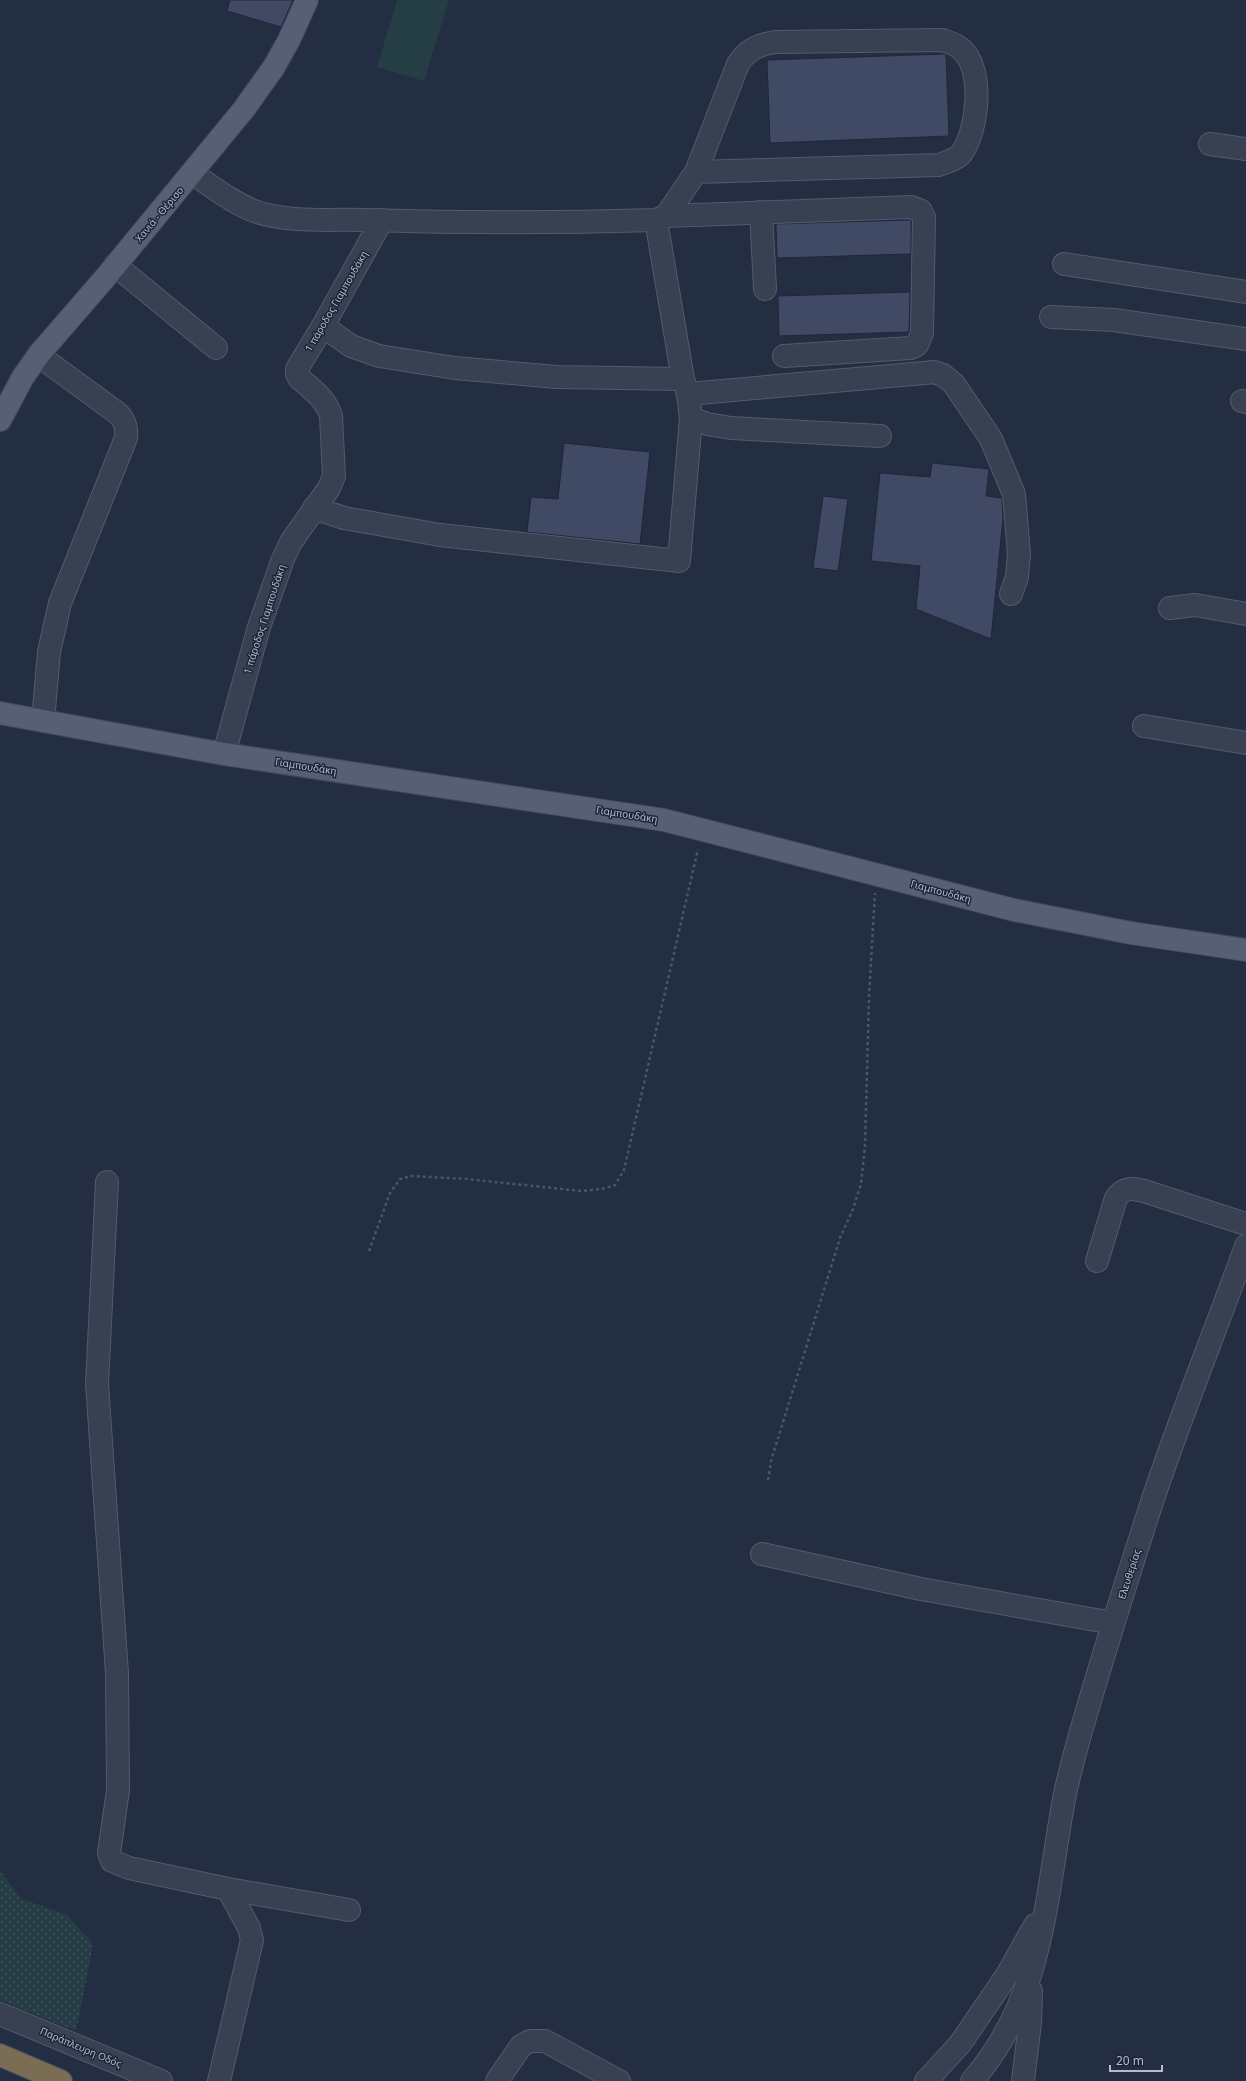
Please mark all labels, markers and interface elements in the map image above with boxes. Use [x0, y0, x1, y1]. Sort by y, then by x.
street label: Χανιά - Θέρισο [132, 183, 186, 245]
street label: 1 πάροδος Γιαμπουδάκη [301, 248, 371, 354]
street label: 1 πάροδος Γιαμπουδάκη [240, 562, 288, 676]
street label: Γιαμπουδάκη [274, 754, 338, 778]
street label: Γιαμπουδάκη [595, 802, 659, 826]
street label: Γιαμπουδάκη [909, 876, 973, 906]
street label: Ελευθερίας [1114, 1547, 1144, 1601]
street label: Παράπλευρη Οδός [38, 2023, 124, 2071]
scale bar [1110, 2047, 1162, 2073]
text: 20 m [1116, 2052, 1144, 2069]

